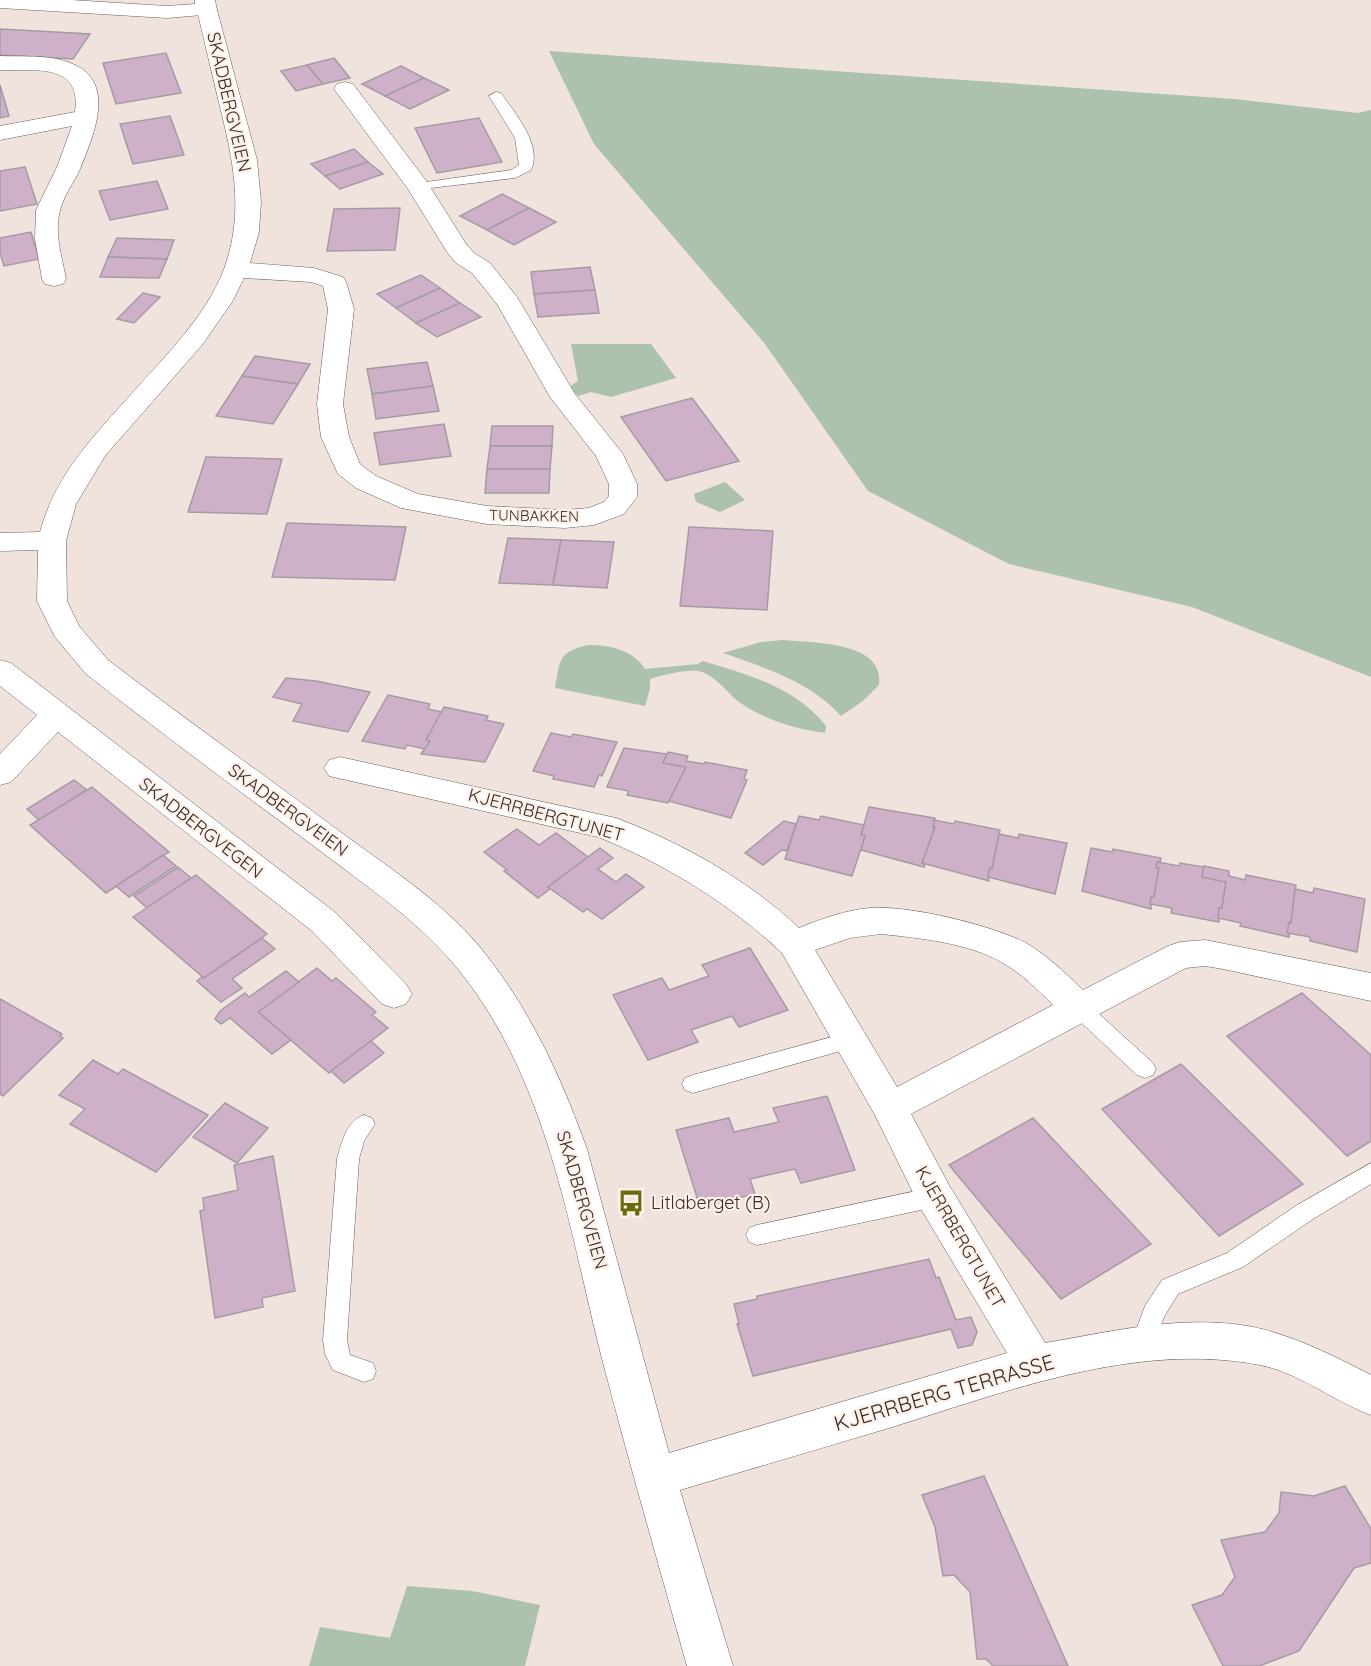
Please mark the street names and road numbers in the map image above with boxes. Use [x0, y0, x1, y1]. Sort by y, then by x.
street label: SKADBERGVEIEN [202, 30, 257, 174]
street label: TUNBAKKEN [489, 505, 579, 526]
street label: SKADBERGVEIEN [224, 758, 353, 861]
street label: SKADBERGVEGEN [135, 772, 268, 883]
street label: KJERRBERGTUNET [466, 783, 627, 846]
street label: SKADBERGVEIEN [552, 1128, 613, 1272]
street label: KJERRBERGTUNET [910, 1162, 1011, 1312]
street label: KJERRBERG TERRASSE [831, 1348, 1057, 1436]

